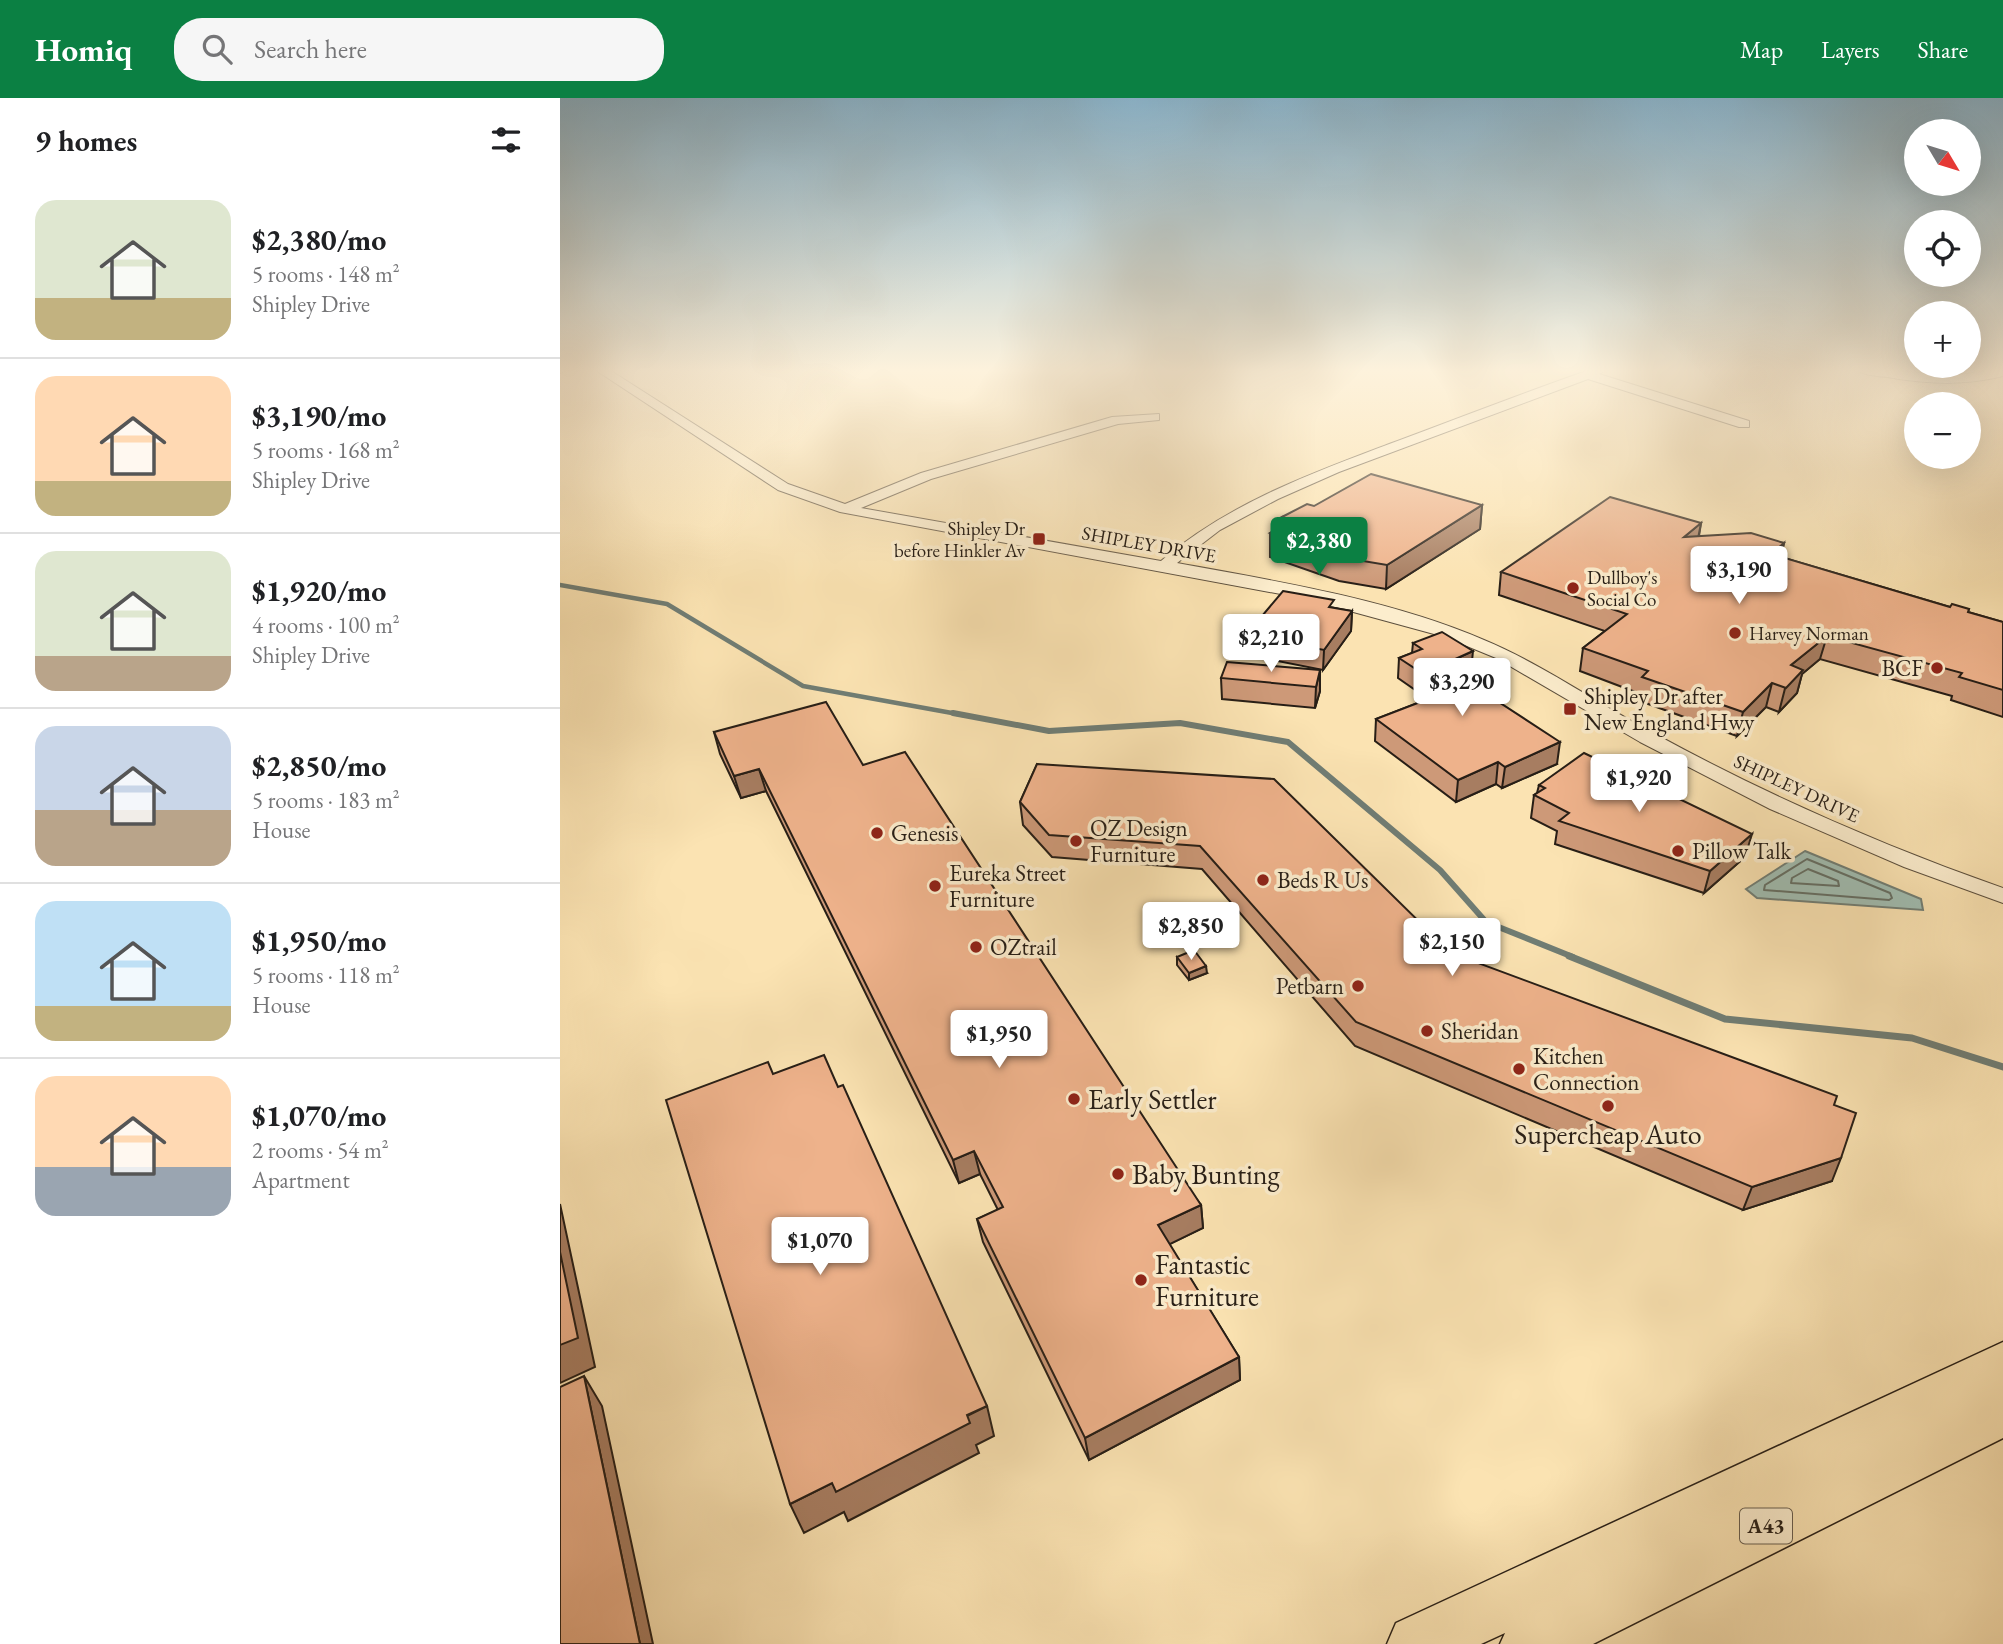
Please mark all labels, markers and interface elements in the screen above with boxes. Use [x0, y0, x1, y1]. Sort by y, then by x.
search box [174, 18, 664, 81]
text: Homiq [35, 28, 132, 71]
icon: search [198, 30, 236, 68]
text: Search here [254, 32, 367, 66]
text: Map [1740, 34, 1783, 65]
text: Layers [1821, 34, 1880, 65]
text: Share [1918, 34, 1968, 65]
north arrow [1904, 119, 1981, 196]
map controls [1904, 119, 1981, 469]
text: 9 homes [35, 121, 137, 160]
icon: filters [487, 121, 525, 159]
button: locate [1904, 210, 1981, 287]
text: $2,380/mo [252, 220, 386, 259]
icon: home [91, 228, 175, 312]
text: 5 rooms · 148 m² [252, 259, 400, 289]
text: Shipley Drive [252, 289, 370, 319]
button: + [1904, 301, 1981, 378]
button: − [1904, 392, 1981, 469]
text: $3,190/mo [252, 396, 386, 435]
icon: home [91, 404, 175, 488]
text: 5 rooms · 168 m² [252, 435, 400, 465]
text: Shipley Drive [252, 465, 370, 495]
place label: Shipley Dr before Hinkler Av [894, 516, 1026, 563]
pin: $2,380 [1262, 518, 1376, 577]
street label: SHIPLEY DRIVE [1080, 520, 1218, 569]
text: $2,380 [1287, 525, 1351, 555]
marker: Shipley Dr before Hinkler Av [1031, 531, 1047, 547]
pin: $3,190 [1682, 546, 1796, 606]
text: $3,190 [1707, 554, 1771, 584]
place label: Dullboy's Social Co [1587, 565, 1657, 612]
text: $1,920/mo [252, 571, 386, 610]
icon: home [91, 579, 175, 663]
marker: Dullboy's Social Co [1565, 580, 1581, 596]
text: 4 rooms · 100 m² [252, 610, 400, 640]
pin: $2,210 [1214, 614, 1328, 674]
place label: Harvey Norman [1749, 621, 1869, 646]
text: $2,210 [1239, 622, 1303, 652]
marker: Harvey Norman [1727, 625, 1743, 641]
text: Shipley Drive [252, 640, 370, 670]
place label: BCF [1881, 653, 1923, 683]
pin: $3,290 [1405, 658, 1519, 718]
marker: BCF [1929, 660, 1945, 676]
text: $3,290 [1430, 666, 1494, 696]
place label: Shipley Dr after New England Hwy [1584, 681, 1755, 737]
marker: Shipley Dr after New England Hwy [1562, 701, 1578, 717]
text: $2,850/mo [252, 746, 386, 785]
street label: SHIPLEY DRIVE [1730, 748, 1864, 829]
icon: home [91, 754, 175, 838]
pin: $1,920 [1582, 754, 1696, 814]
text: $1,920 [1607, 762, 1671, 792]
text: 5 rooms · 183 m² [252, 785, 400, 815]
place label: OZ Design Furniture [1090, 813, 1188, 869]
text: House [252, 815, 311, 845]
place label: Genesis [891, 818, 958, 848]
marker: Genesis [869, 825, 885, 841]
marker: OZ Design Furniture [1068, 833, 1084, 849]
place label: Pillow Talk [1692, 836, 1792, 866]
marker: Pillow Talk [1670, 843, 1686, 859]
place label: Eureka Street Furniture [949, 858, 1067, 914]
place label: Beds R Us [1277, 865, 1368, 895]
marker: Beds R Us [1255, 872, 1271, 888]
marker: Eureka Street Furniture [927, 878, 943, 894]
pin: $2,850 [1134, 902, 1248, 962]
text: $2,850 [1159, 910, 1223, 940]
pin: $2,150 [1395, 918, 1509, 978]
text: $1,950/mo [252, 921, 386, 960]
text: $2,150 [1420, 926, 1484, 956]
icon: home [91, 929, 175, 1013]
place label: OZtrail [990, 932, 1057, 962]
marker: OZtrail [968, 939, 984, 955]
text: 5 rooms · 118 m² [252, 960, 400, 990]
place label: Petbarn [1276, 971, 1344, 1001]
marker: Petbarn [1350, 978, 1366, 994]
text: House [252, 990, 311, 1020]
pin: $1,950 [942, 1010, 1056, 1070]
place label: Sheridan [1441, 1016, 1519, 1046]
text: $1,950 [967, 1018, 1031, 1048]
marker: Sheridan [1419, 1023, 1435, 1039]
place label: Kitchen Connection [1533, 1041, 1640, 1097]
marker: Kitchen Connection [1511, 1061, 1527, 1077]
place label: Early Settler [1088, 1081, 1217, 1117]
marker: Early Settler [1066, 1091, 1082, 1107]
text: $1,070/mo [252, 1096, 386, 1135]
marker: Supercheap Auto [1600, 1098, 1616, 1114]
icon: home [91, 1104, 175, 1188]
place label: Supercheap Auto [1514, 1116, 1702, 1152]
text: 2 rooms · 54 m² [252, 1135, 389, 1165]
place label: Baby Bunting [1132, 1156, 1281, 1192]
text: Apartment [252, 1165, 350, 1195]
marker: Baby Bunting [1110, 1166, 1126, 1182]
pin: $1,070 [763, 1218, 877, 1277]
text: $1,070 [788, 1225, 852, 1255]
place label: Fantastic Furniture [1155, 1246, 1259, 1314]
marker: Fantastic Furniture [1133, 1272, 1149, 1288]
road number: A43 [1740, 1508, 1792, 1544]

